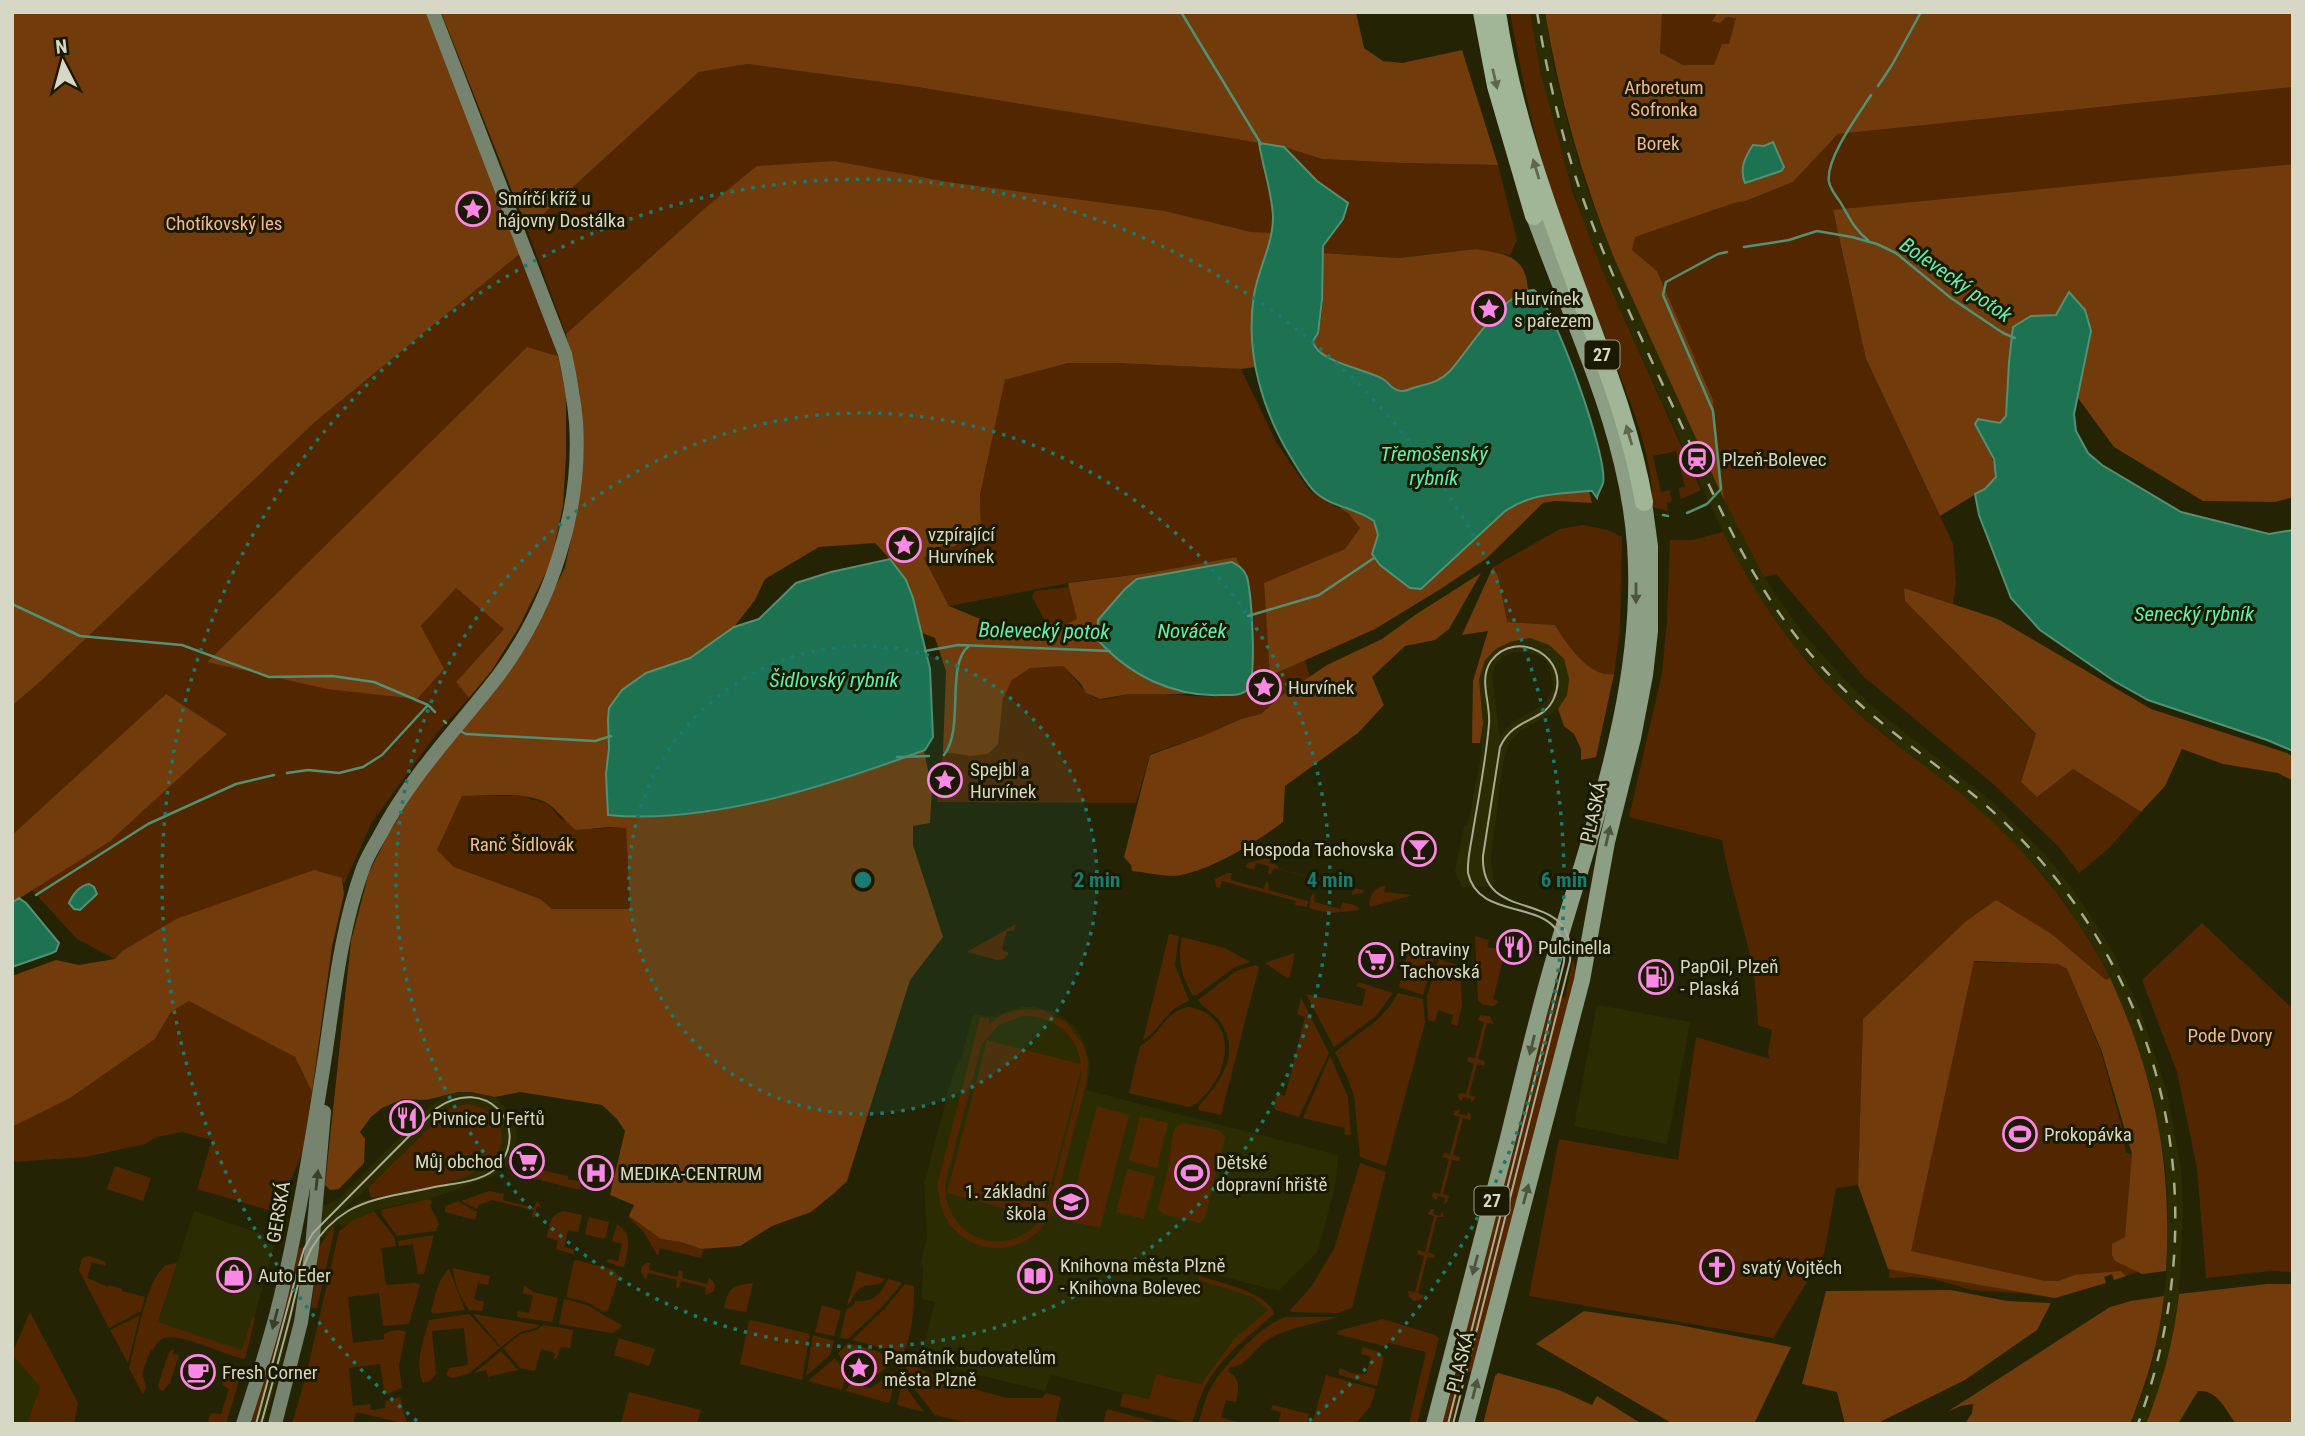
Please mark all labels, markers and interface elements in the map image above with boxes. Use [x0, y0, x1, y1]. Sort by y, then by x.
north arrow [28, 28, 98, 98]
text: N [54, 35, 68, 59]
one-way arrow [1489, 68, 1500, 90]
park label: Arboretum Sofronka [1624, 76, 1704, 121]
park label: Borek [1637, 132, 1680, 155]
one-way arrow [1530, 158, 1540, 179]
place label: Smírčí kříž u hájovny Dostálka [498, 187, 625, 232]
place icon: Smírčí kříž u hájovny Dostálka [454, 190, 492, 228]
park label: Chotíkovský les [165, 212, 283, 235]
water label: Bolevecký potok [1896, 233, 2017, 328]
place label: Hurvínek s pařezem [1514, 287, 1591, 332]
place icon: Hurvínek s pařezem [1470, 290, 1508, 328]
road number: 27 [1584, 340, 1620, 370]
one-way arrow [1624, 424, 1634, 445]
station icon: Plzeň-Bolevec [1678, 440, 1716, 478]
water label: Třemošenský rybník [1380, 442, 1489, 490]
place label: Plzeň-Bolevec [1722, 448, 1827, 471]
place label: vzpírající Hurvínek [928, 523, 996, 568]
place icon: vzpírající Hurvínek [885, 526, 923, 564]
one-way arrow [1630, 582, 1642, 604]
water label: Senecký rybník [2134, 602, 2255, 626]
water label: Bolevecký potok [978, 618, 1110, 644]
water label: Nováček [1157, 619, 1227, 643]
water label: Šidlovský rybník [769, 668, 899, 692]
place icon: Hurvínek [1245, 668, 1283, 706]
place label: Hurvínek [1288, 676, 1355, 699]
place label: Spejbl a Hurvínek [970, 758, 1037, 803]
place icon: Spejbl a Hurvínek [926, 761, 964, 799]
street label: PLASKÁ [1575, 779, 1612, 845]
one-way arrow [1603, 825, 1614, 847]
bar icon: Hospoda Tachovska [1400, 830, 1438, 868]
park label: Ranč Šídlovák [470, 833, 575, 856]
place label: Hospoda Tachovska [1243, 838, 1394, 861]
centre of rings [851, 868, 875, 892]
text: 2 min [1074, 868, 1120, 892]
text: 4 min [1307, 868, 1353, 892]
text: 6 min [1541, 868, 1587, 892]
restaurant icon: Pulcinella [1495, 928, 1533, 966]
place label: Pulcinella [1538, 936, 1611, 959]
place label: Potraviny Tachovská [1400, 938, 1480, 983]
supermarket icon: Potraviny Tachovská [1357, 941, 1395, 979]
place label: PapOil, Plzeň - Plaská [1680, 955, 1778, 1000]
fuel station icon: PapOil, Plzeň - Plaská [1637, 958, 1675, 996]
park label: Pode Dvory [2188, 1024, 2273, 1047]
one-way arrow [1526, 1034, 1537, 1056]
restaurant icon: Pivnice U Feřtů [388, 1099, 426, 1137]
place label: Pivnice U Feřtů [432, 1107, 545, 1130]
sports icon: Prokopávka [2001, 1115, 2039, 1153]
place label: Prokopávka [2044, 1123, 2132, 1146]
supermarket icon: Můj obchod [508, 1142, 546, 1180]
place label: Můj obchod [415, 1150, 503, 1173]
place label: Dětské dopravní hřiště [1216, 1151, 1327, 1196]
hospital icon: MEDIKA-CENTRUM [577, 1154, 615, 1192]
sports icon: Dětské dopravní hřiště [1173, 1154, 1211, 1192]
place label: MEDIKA-CENTRUM [620, 1162, 762, 1185]
one-way arrow [312, 1169, 323, 1191]
street label: GERSKÁ [262, 1180, 295, 1245]
place label: 1. základní škola [965, 1180, 1048, 1225]
school or university icon: 1. základní škola [1052, 1183, 1090, 1221]
one-way arrow [1521, 1183, 1532, 1205]
road number: 27 [1474, 1186, 1510, 1216]
church icon: svatý Vojtěch [1698, 1248, 1736, 1286]
place label: Knihovna města Plzně - Knihovna Bolevec [1060, 1254, 1225, 1299]
one-way arrow [1469, 1254, 1480, 1276]
shop icon: Auto Eder [215, 1256, 253, 1294]
place label: svatý Vojtěch [1742, 1256, 1842, 1279]
library icon: Knihovna města Plzně - Knihovna Bolevec [1016, 1257, 1054, 1295]
place label: Auto Eder [258, 1264, 331, 1287]
one-way arrow [269, 1308, 280, 1330]
street label: PLASKÁ [1442, 1329, 1479, 1395]
place label: Památník budovatelům města Plzně [884, 1346, 1056, 1391]
place icon: Památník budovatelům města Plzně [840, 1349, 878, 1387]
cafe icon: Fresh Corner [179, 1353, 217, 1391]
place label: Fresh Corner [222, 1361, 318, 1384]
one-way arrow [1470, 1378, 1481, 1400]

